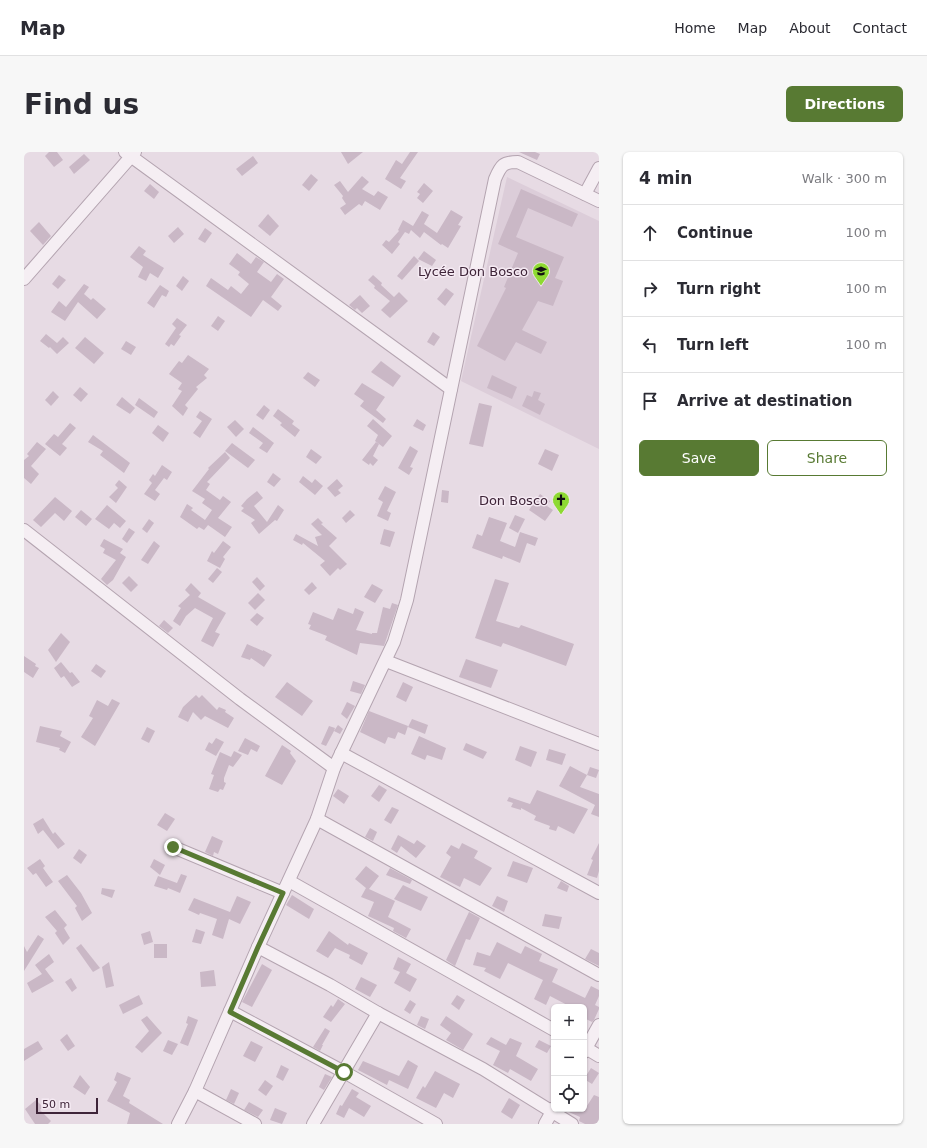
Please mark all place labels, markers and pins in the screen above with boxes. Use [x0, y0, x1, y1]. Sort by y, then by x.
school or university icon: Lycée Don Bosco [531, 261, 551, 286]
place label: Lycée Don Bosco [418, 264, 528, 279]
church icon: Don Bosco [551, 490, 571, 515]
place label: Don Bosco [479, 493, 548, 508]

